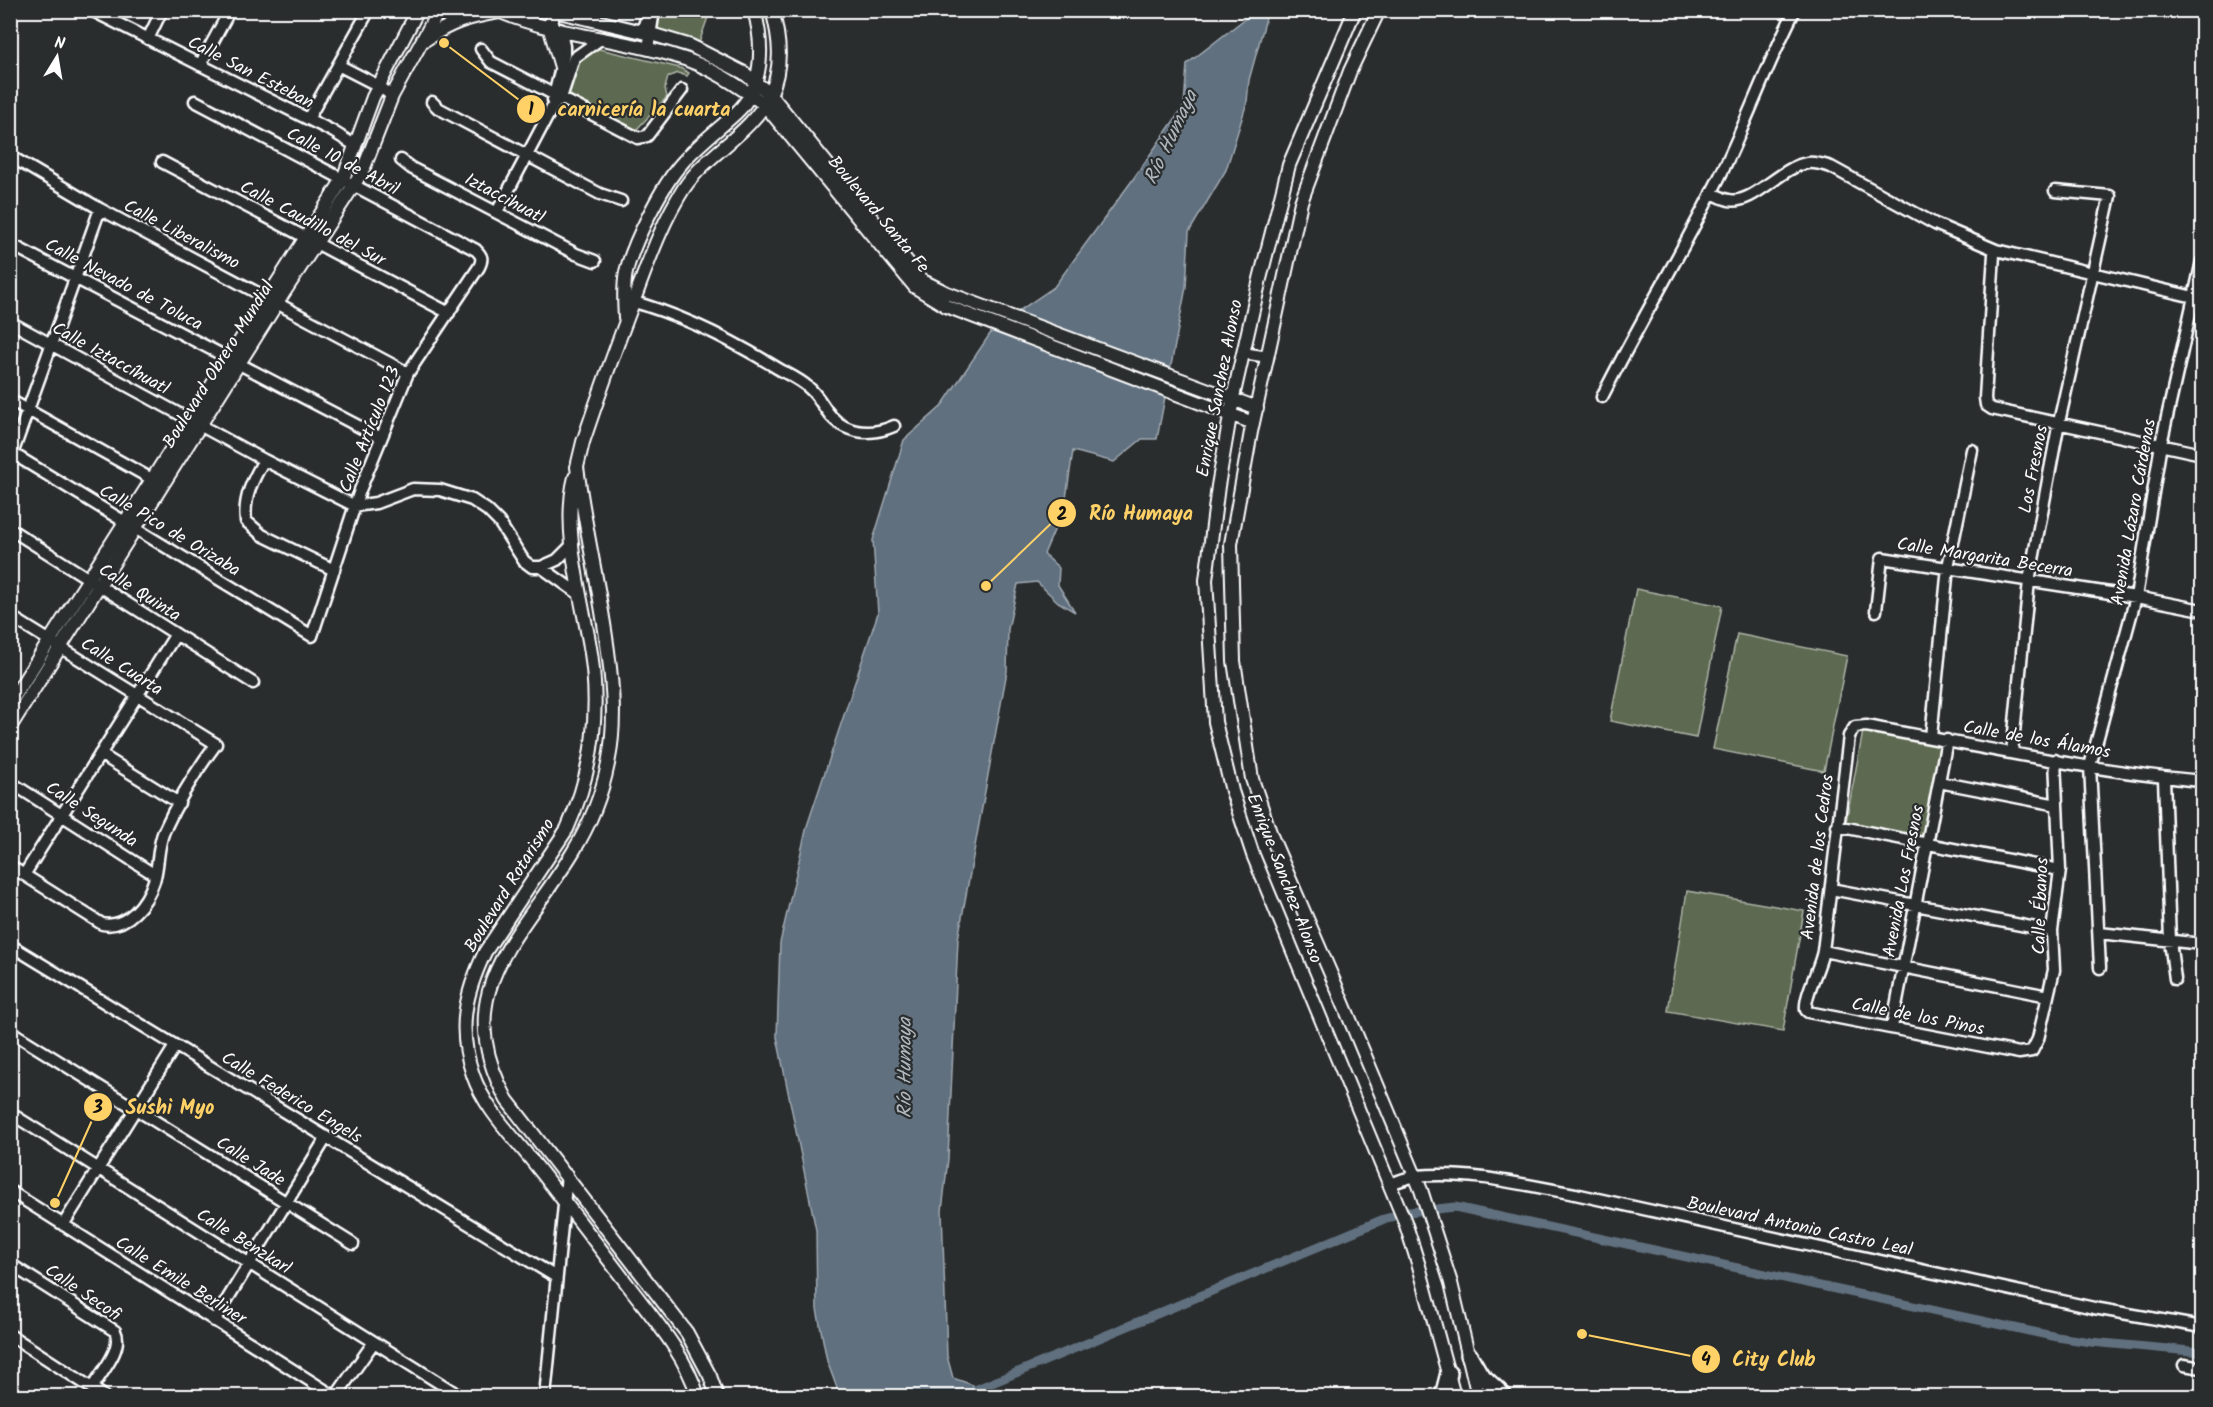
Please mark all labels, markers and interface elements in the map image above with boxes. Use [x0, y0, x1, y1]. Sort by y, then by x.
north arrow [27, 27, 87, 87]
street label: Calle San Esteban [182, 29, 319, 118]
text: N [52, 31, 67, 57]
water label: Río Humaya [1136, 84, 1208, 190]
callout: carnicería la cuarta [516, 90, 743, 128]
text: carnicería la cuarta [558, 95, 730, 127]
text: 1 [528, 96, 534, 125]
street label: Calle 10 de Abril [280, 120, 405, 205]
street label: Boulevard Santa Fe [820, 149, 936, 280]
street label: Iztaccihuatl [459, 166, 550, 233]
street label: Calle Caudillo del Sur [234, 174, 391, 276]
street label: Calle Liberalismo [118, 192, 245, 278]
street label: Calle Nevado de Toluca [39, 231, 208, 339]
street label: Boulevard Obrero Mundial [156, 275, 283, 455]
street label: Enrique Sanchez Alonso [1189, 297, 1252, 480]
street label: Calle Iztaccíhuatl [46, 315, 175, 404]
street label: Calle Artículo 123 [332, 362, 409, 497]
street label: Avenida Lázaro Cárdenas [2104, 416, 2165, 608]
street label: Los Fresnos [2012, 422, 2057, 516]
street label: Calle Pico de Orizaba [93, 477, 246, 585]
callout: Río Humaya [1047, 494, 1205, 532]
text: Río Humaya [1089, 499, 1193, 531]
text: 2 [1057, 501, 1067, 530]
street label: Calle Margarita Becerra [1895, 530, 2075, 587]
street label: Calle Quinta [92, 556, 186, 630]
street label: Calle Cuarta [74, 630, 168, 704]
street label: Calle de los Álamos [1961, 713, 2113, 768]
street label: Avenida de los Cedros [1794, 772, 1843, 942]
street label: Calle Segunda [39, 774, 143, 856]
street label: Enrique Sanchez Alonso [1238, 789, 1329, 968]
street label: Avenida Los Fresnos [1875, 802, 1934, 960]
street label: Boulevard Rotarismo [457, 813, 563, 959]
street label: Calle Ébanos [2025, 857, 2058, 955]
street label: Calle de los Pinos [1849, 990, 1987, 1045]
water label: Río Humaya [890, 1016, 922, 1118]
street label: Calle Federico Engels [215, 1045, 368, 1152]
callout: Sushi Myo [83, 1088, 226, 1126]
text: Sushi Myo [126, 1093, 214, 1125]
text: 3 [92, 1094, 103, 1123]
street label: Calle Jade [210, 1129, 291, 1195]
street label: Boulevard Antonio Castro Leal [1684, 1189, 1916, 1266]
street label: Calle Benzkarl [190, 1201, 297, 1283]
street label: Calle Emile Berliner [109, 1229, 252, 1334]
street label: Calle Secofi [38, 1257, 127, 1330]
callout: City Club [1691, 1340, 1828, 1378]
text: City Club [1732, 1345, 1816, 1377]
text: 4 [1701, 1346, 1711, 1375]

